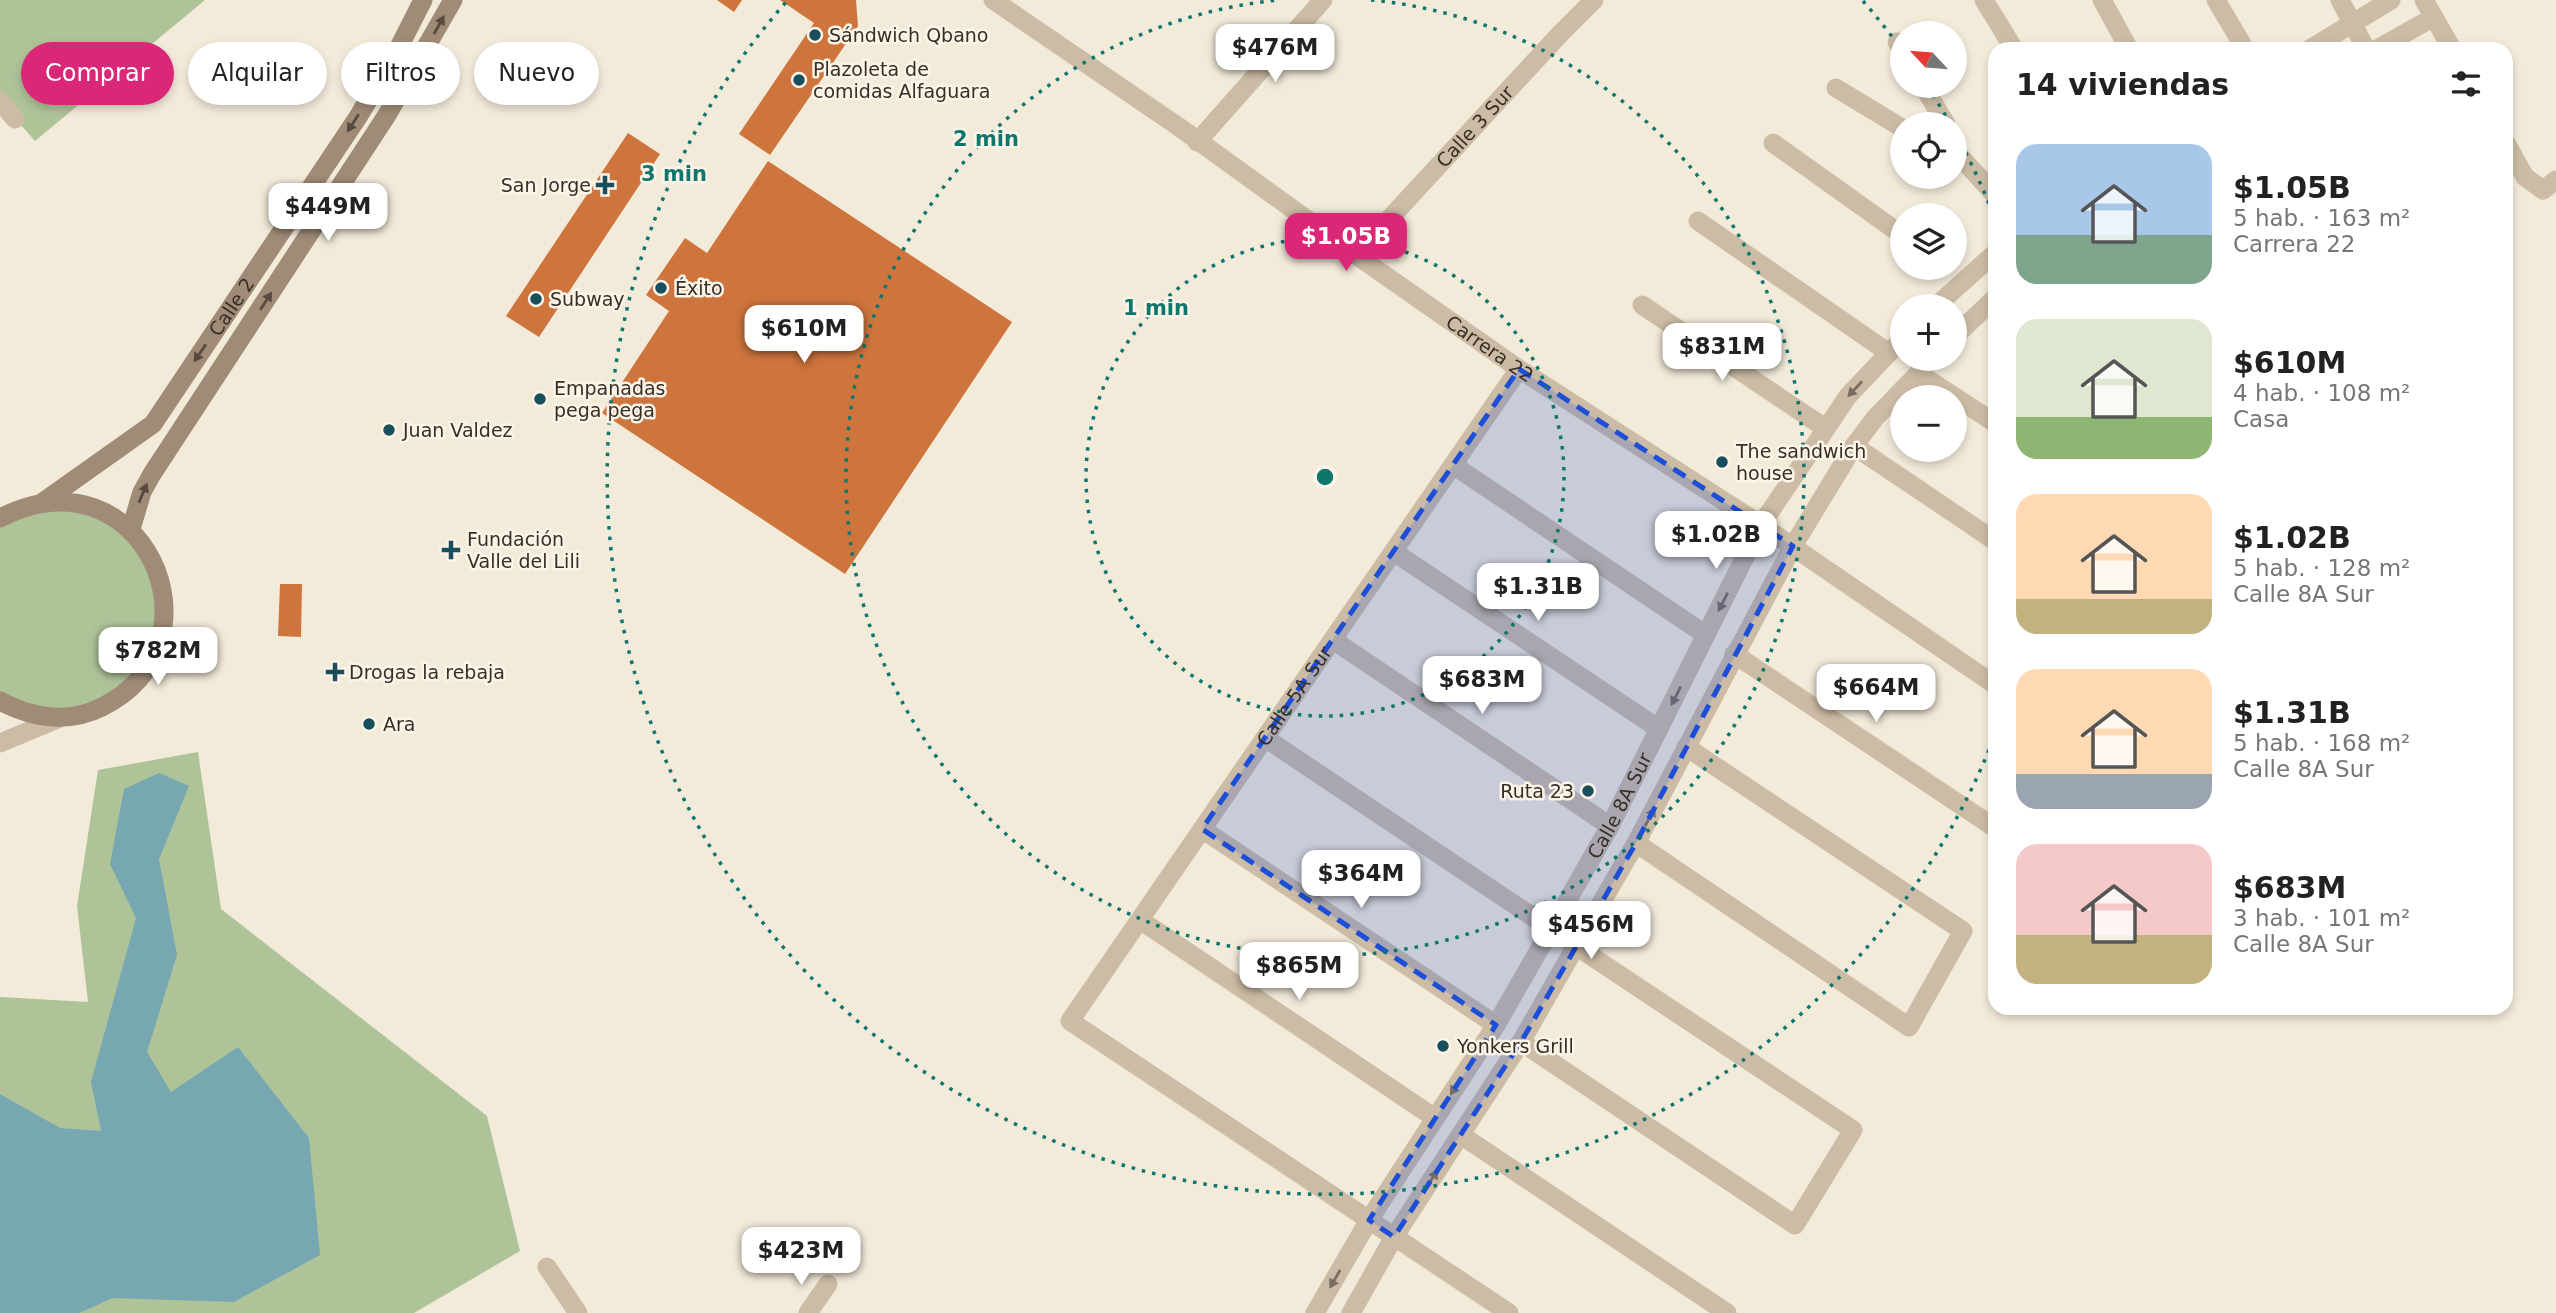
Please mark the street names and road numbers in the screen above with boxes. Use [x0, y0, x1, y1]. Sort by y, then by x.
street label: Calle 3 Sur [1432, 81, 1518, 172]
street label: Calle 2 [204, 273, 259, 340]
street label: Carrera 22 [1442, 311, 1538, 386]
street label: Calle 5A Sur [1252, 642, 1336, 750]
street label: Calle 8A Sur [1583, 749, 1656, 862]

